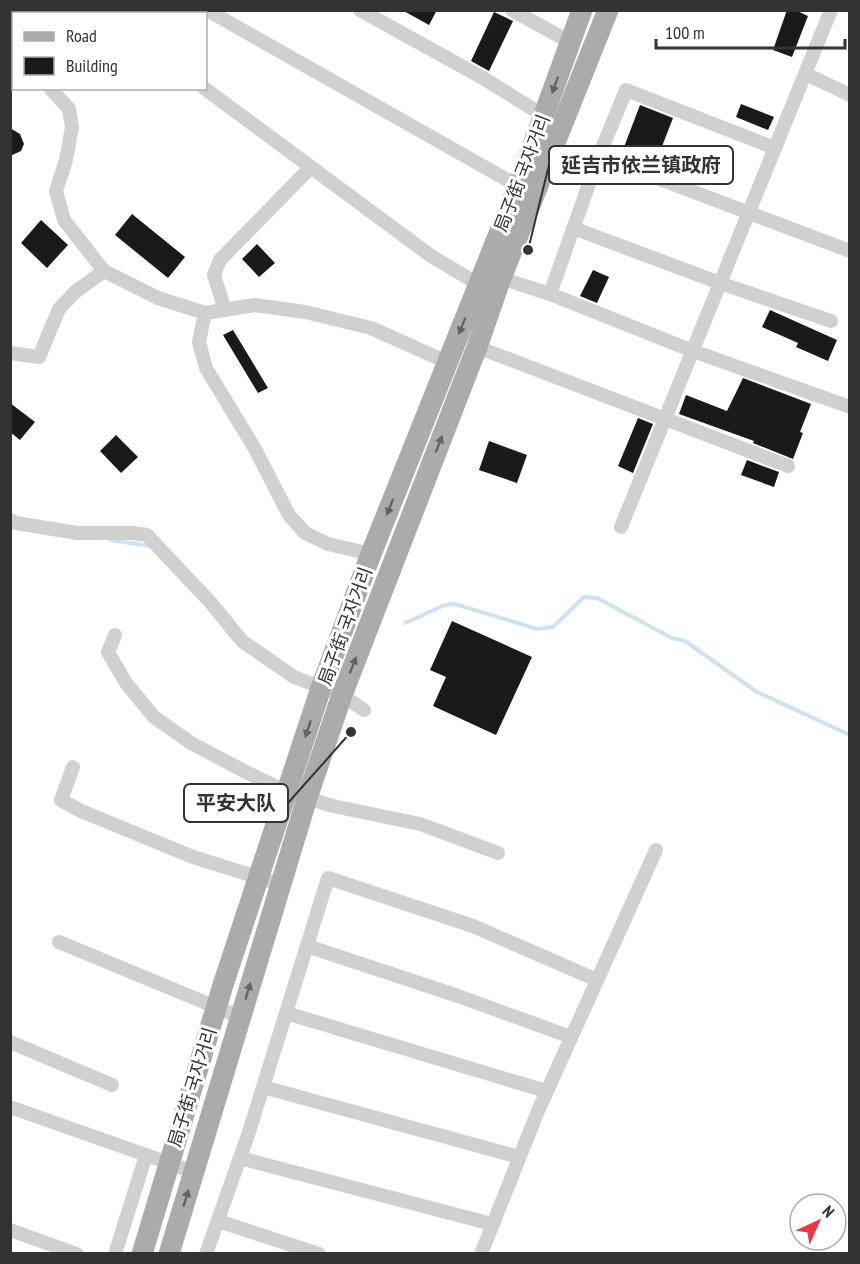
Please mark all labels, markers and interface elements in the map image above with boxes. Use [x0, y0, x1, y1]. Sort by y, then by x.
legend [12, 12, 207, 90]
scale bar [656, 12, 845, 50]
text: 100 m [665, 21, 705, 44]
text: Road [66, 24, 97, 47]
text: Building [66, 54, 118, 77]
one-way arrow [550, 76, 559, 94]
street label: 局子街 국자거리 [489, 111, 555, 235]
callout: 延吉市依兰镇政府 [549, 146, 733, 184]
text: 延吉市依兰镇政府 [561, 152, 721, 178]
one-way arrow [457, 317, 467, 335]
one-way arrow [434, 435, 444, 453]
one-way arrow [385, 498, 394, 516]
street label: 局子街 국자거리 [313, 564, 377, 688]
one-way arrow [349, 656, 359, 674]
one-way arrow [303, 720, 312, 738]
callout: 平安大队 [184, 784, 288, 822]
text: 平安大队 [196, 790, 276, 816]
one-way arrow [244, 982, 253, 1000]
street label: 局子街 국자거리 [163, 1024, 221, 1150]
one-way arrow [182, 1189, 191, 1207]
north arrow [788, 1192, 848, 1252]
text: N [818, 1201, 839, 1222]

